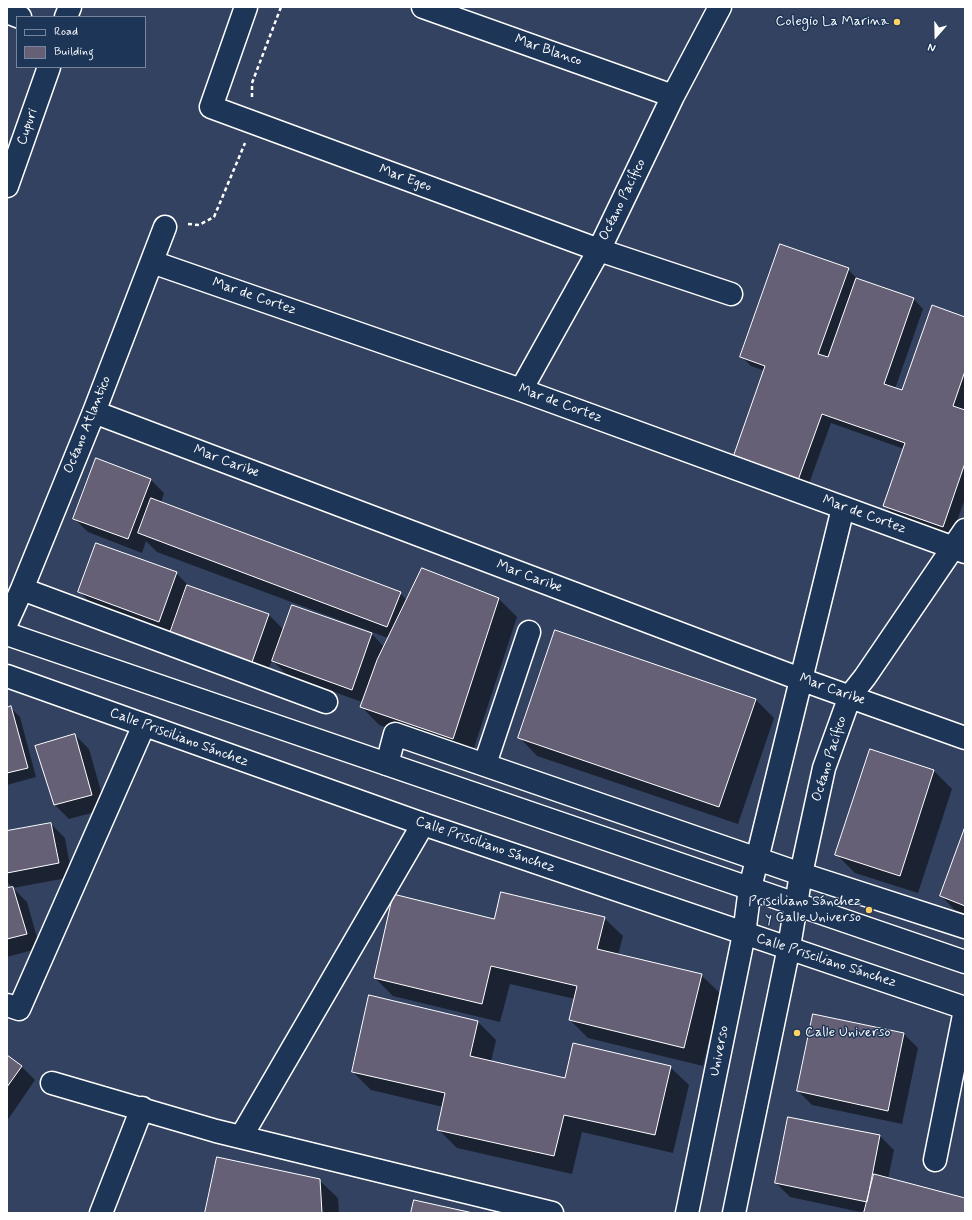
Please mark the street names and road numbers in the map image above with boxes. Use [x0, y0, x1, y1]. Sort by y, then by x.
street label: Mar Blanco [512, 32, 584, 70]
street label: Cupuri [14, 107, 42, 147]
street label: Océano Pacífico [596, 156, 650, 244]
street label: Mar Egeo [376, 162, 434, 196]
street label: Mar de Cortez [210, 275, 298, 319]
street label: Océano Atlantico [61, 374, 115, 476]
street label: Mar de Cortez [516, 381, 604, 427]
street label: Mar Caribe [191, 442, 261, 482]
street label: Mar de Cortez [820, 492, 908, 538]
street label: Mar Caribe [494, 557, 564, 597]
street label: Mar Caribe [797, 670, 867, 710]
street label: Calle Prisciliano Sánchez [107, 705, 251, 771]
street label: Océano Pacífico [809, 714, 851, 804]
street label: Calle Prisciliano Sánchez [413, 813, 557, 877]
street label: Calle Prisciliano Sánchez [754, 930, 898, 992]
street label: Universo [707, 1024, 733, 1078]

